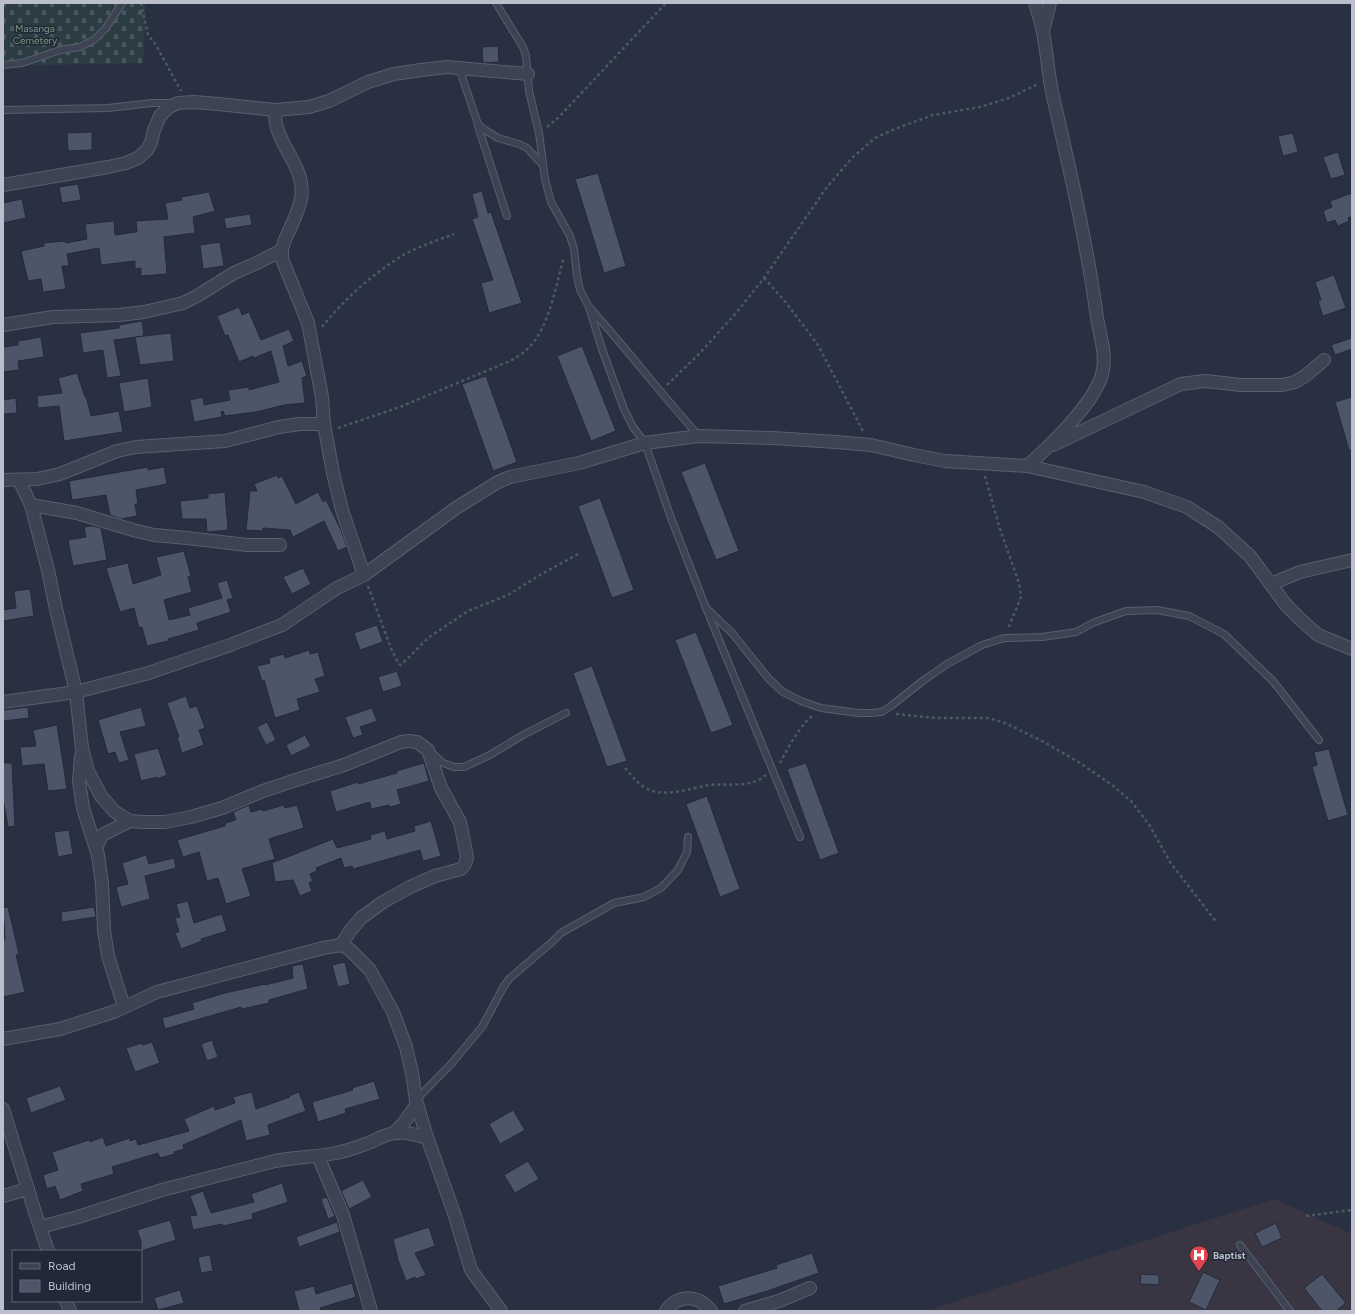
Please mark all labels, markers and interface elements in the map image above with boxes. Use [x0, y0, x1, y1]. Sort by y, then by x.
park label: Masanga Cemetery [13, 22, 58, 47]
hospital icon: Baptist [1188, 1244, 1210, 1272]
place label: Baptist [1213, 1249, 1246, 1262]
legend [12, 1250, 142, 1302]
text: Road [48, 1259, 76, 1273]
text: Building [48, 1279, 91, 1293]

